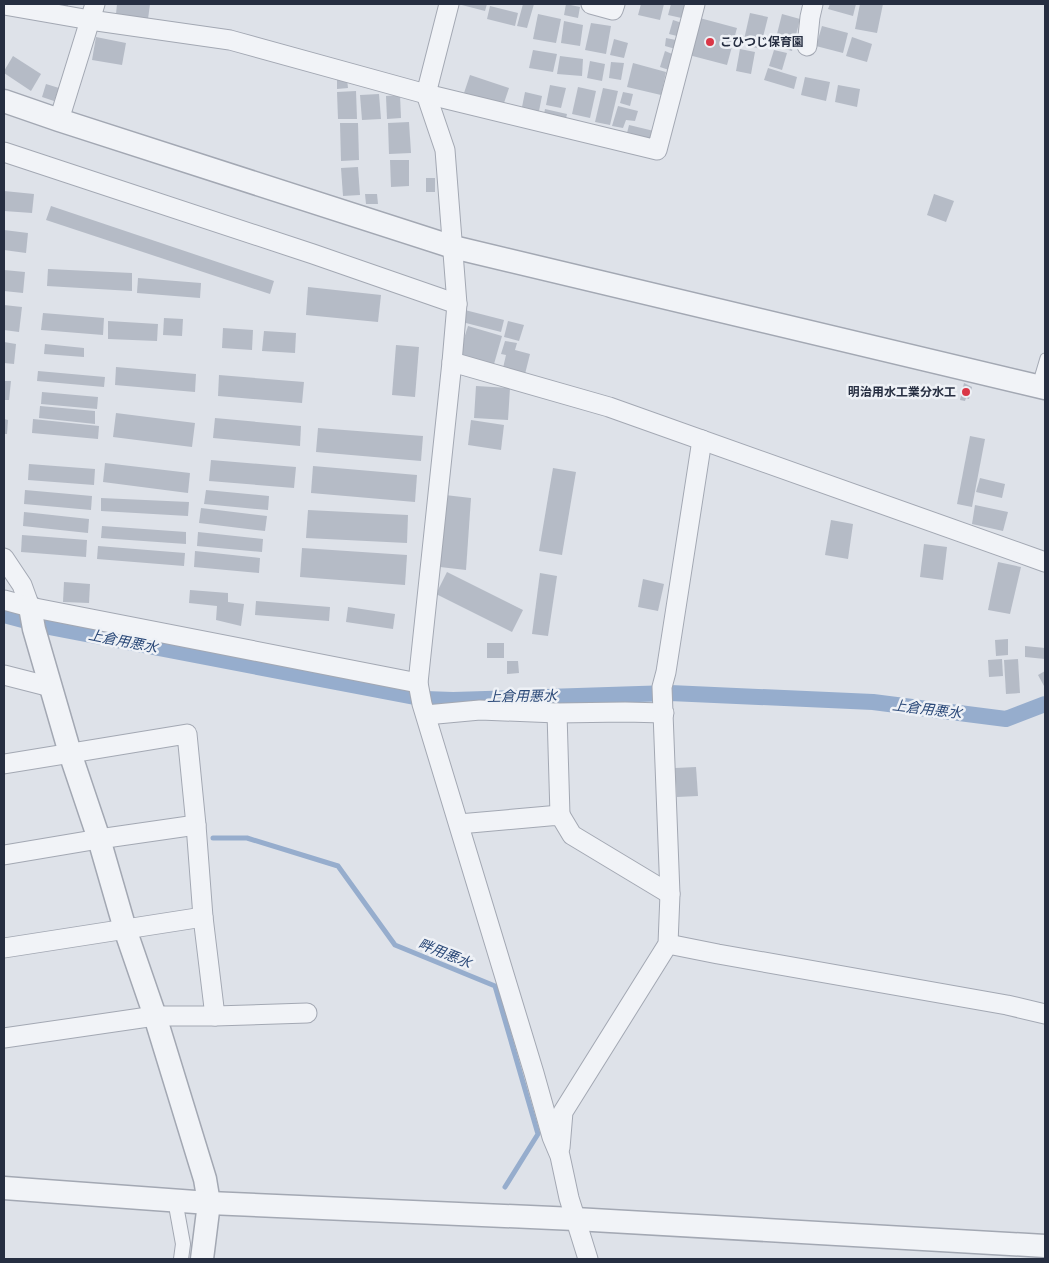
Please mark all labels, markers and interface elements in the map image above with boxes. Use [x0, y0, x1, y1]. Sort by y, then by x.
place label: こひつじ保育園 [720, 33, 804, 50]
marker: こひつじ保育園 [704, 36, 716, 48]
place label: 明治用水工業分水工 [848, 383, 956, 400]
marker: 明治用水工業分水工 [960, 386, 972, 398]
water label: 上倉用悪水 [87, 625, 161, 657]
water label: 上倉用悪水 [487, 685, 559, 706]
water label: 上倉用悪水 [891, 695, 965, 722]
water label: 畔用悪水 [416, 933, 477, 973]

